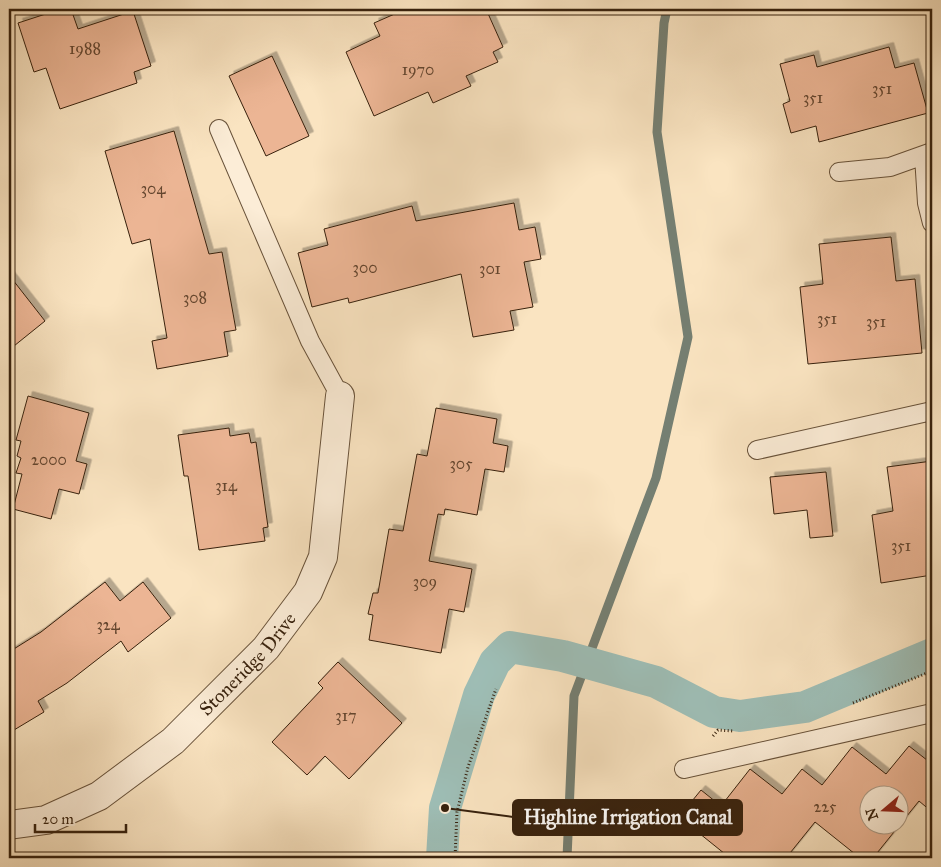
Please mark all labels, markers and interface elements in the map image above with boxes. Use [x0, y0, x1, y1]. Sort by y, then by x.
house number: 1988 [69, 39, 101, 58]
house number: 1970 [402, 60, 434, 79]
house number: 351 [872, 79, 892, 98]
house number: 351 [803, 88, 823, 107]
house number: 304 [141, 179, 166, 198]
house number: 300 [352, 258, 378, 277]
house number: 301 [479, 259, 501, 278]
house number: 308 [183, 288, 207, 307]
house number: 351 [817, 309, 837, 328]
house number: 351 [866, 312, 886, 331]
house number: 2000 [31, 450, 67, 469]
house number: 305 [449, 454, 473, 473]
house number: 314 [215, 476, 238, 495]
house number: 351 [891, 536, 911, 555]
house number: 309 [413, 572, 437, 591]
street label: Stoneridge Drive [194, 608, 301, 720]
house number: 324 [96, 615, 121, 634]
house number: 317 [335, 706, 357, 725]
north arrow [858, 784, 908, 834]
house number: 225 [813, 797, 837, 816]
callout: Highline Irrigation Canal [513, 800, 742, 835]
scale bar [35, 802, 126, 834]
text: Highline Irrigation Canal [523, 805, 733, 830]
text: N [862, 806, 882, 822]
text: 20 m [42, 810, 74, 828]

